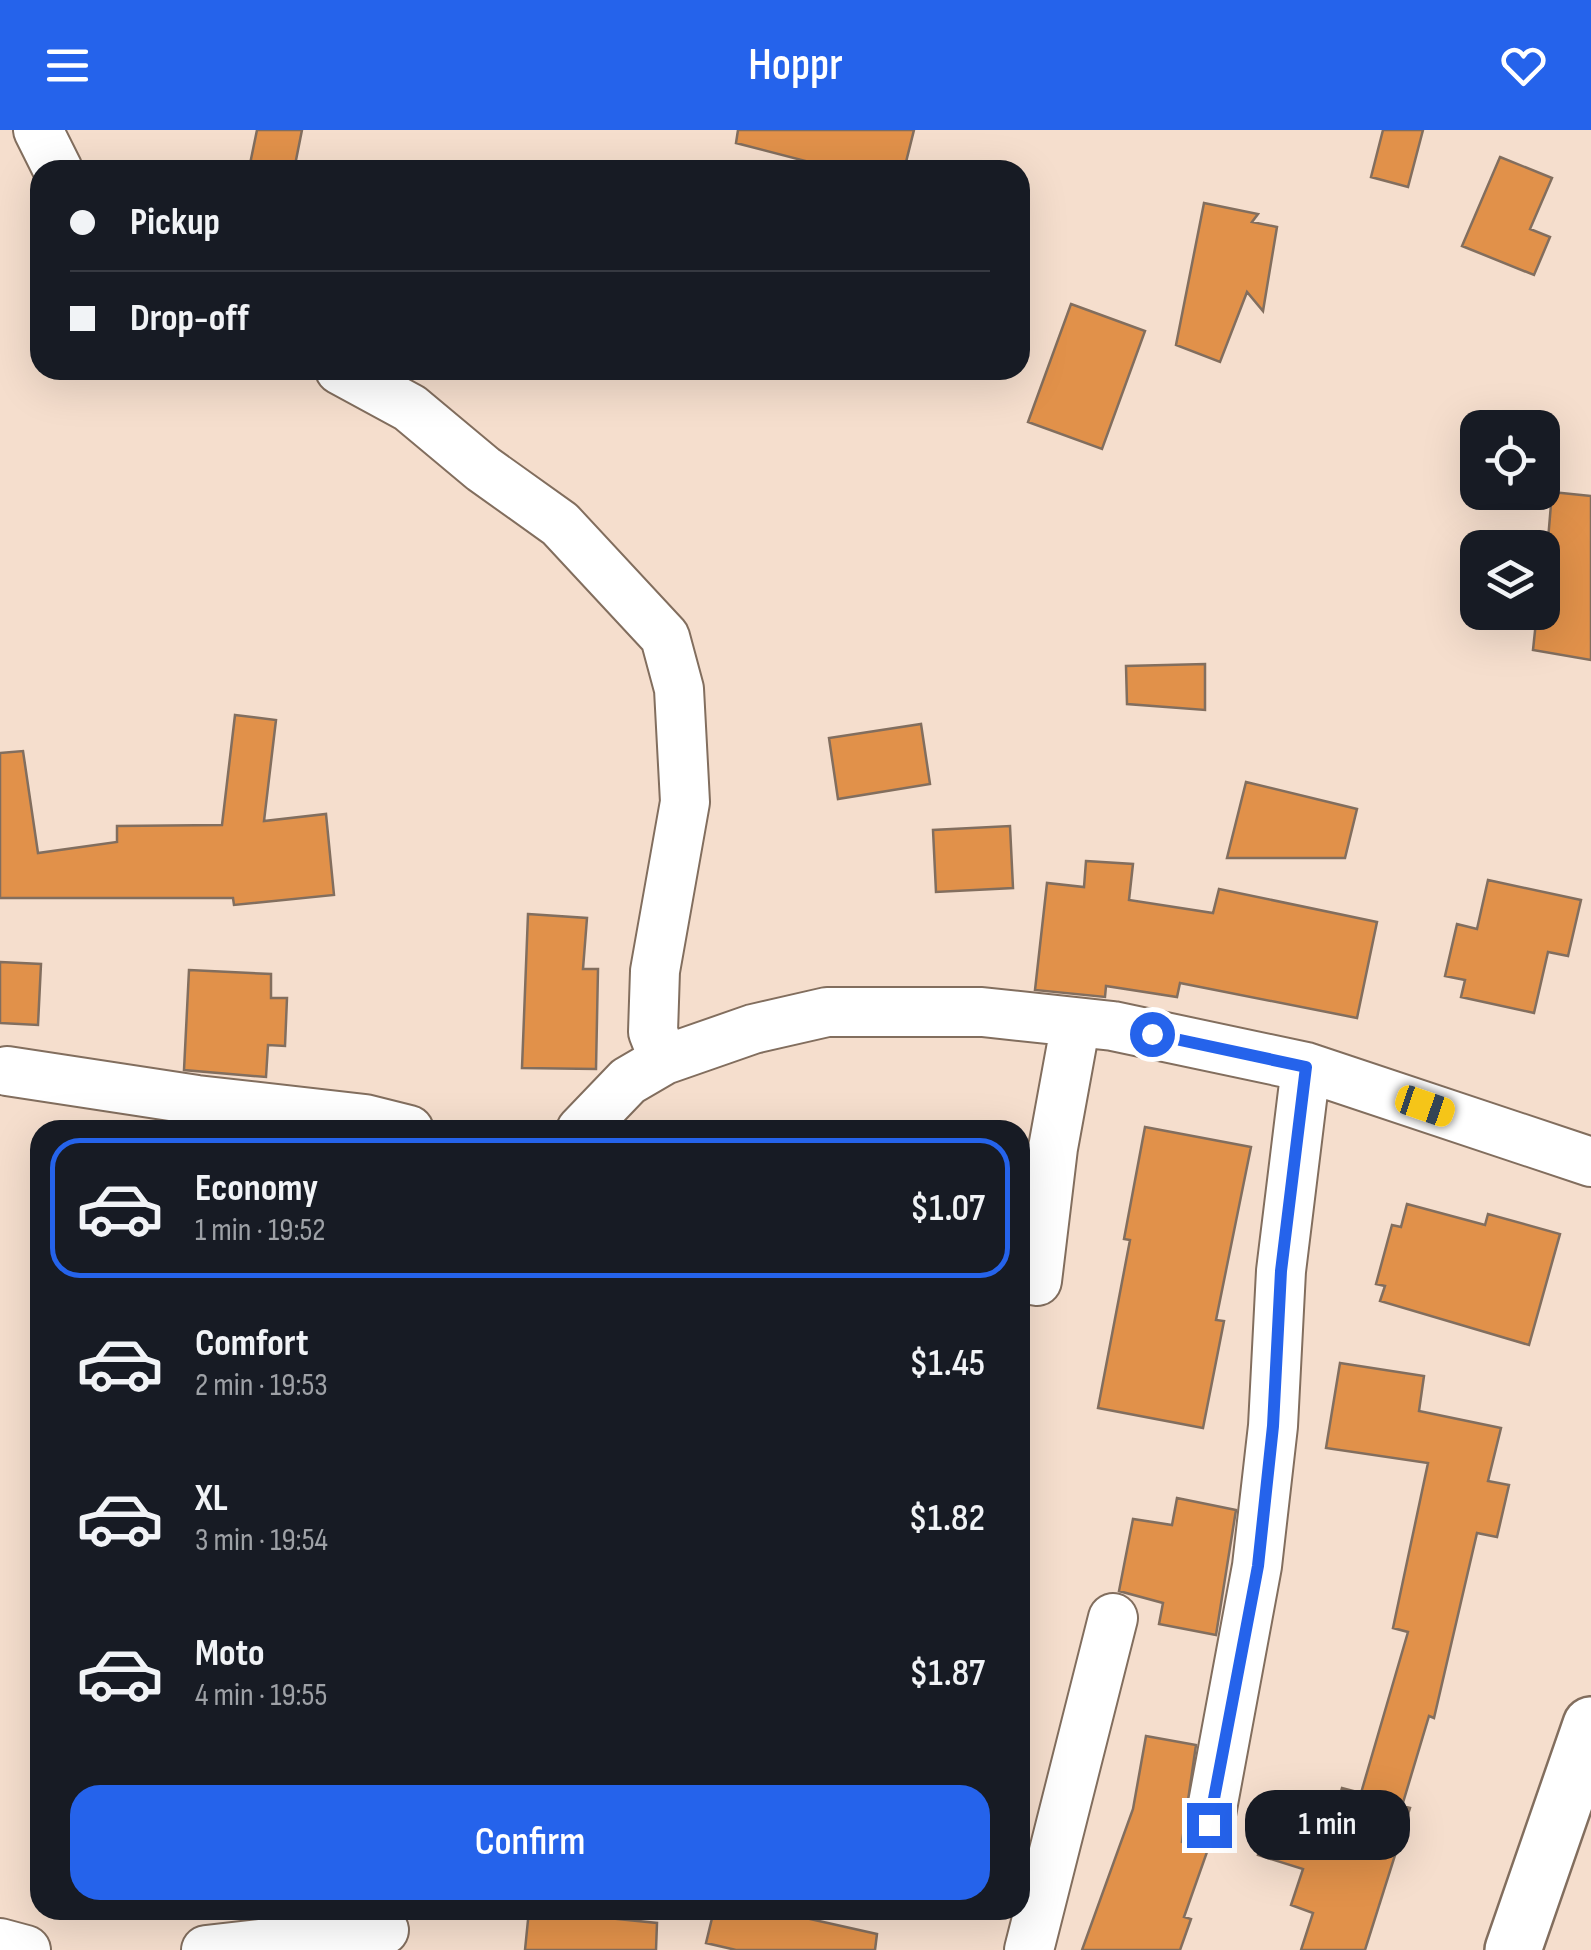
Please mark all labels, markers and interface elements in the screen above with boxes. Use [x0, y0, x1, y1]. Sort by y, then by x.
icon: menu [40, 38, 95, 93]
text: Hoppr [748, 38, 843, 93]
icon: heart [1496, 38, 1551, 93]
text: Pickup [130, 200, 220, 245]
text: Drop-off [130, 296, 249, 341]
map controls [1460, 410, 1560, 630]
button: locate [1460, 410, 1560, 510]
button: layers [1460, 530, 1560, 630]
route start [1130, 1012, 1175, 1057]
car [1392, 1082, 1458, 1130]
icon: car [75, 1163, 165, 1253]
text: Economy [195, 1166, 318, 1211]
text: $1.07 [910, 1186, 985, 1231]
text: 1 min · 19:52 [195, 1211, 325, 1250]
icon: car [75, 1318, 165, 1408]
text: Comfort [195, 1321, 309, 1366]
text: $1.45 [909, 1341, 985, 1386]
text: 2 min · 19:53 [195, 1366, 328, 1405]
icon: car [75, 1473, 165, 1563]
text: XL [195, 1476, 228, 1521]
text: $1.82 [909, 1496, 985, 1541]
text: 3 min · 19:54 [195, 1521, 328, 1560]
icon: car [75, 1628, 165, 1718]
text: Moto [195, 1631, 265, 1676]
text: $1.87 [909, 1651, 985, 1696]
text: 4 min · 19:55 [195, 1676, 327, 1715]
button: Confirm [70, 1785, 990, 1900]
callout: 1 min [1244, 1790, 1409, 1860]
route end [1187, 1803, 1232, 1848]
text: 1 min [1298, 1805, 1357, 1844]

